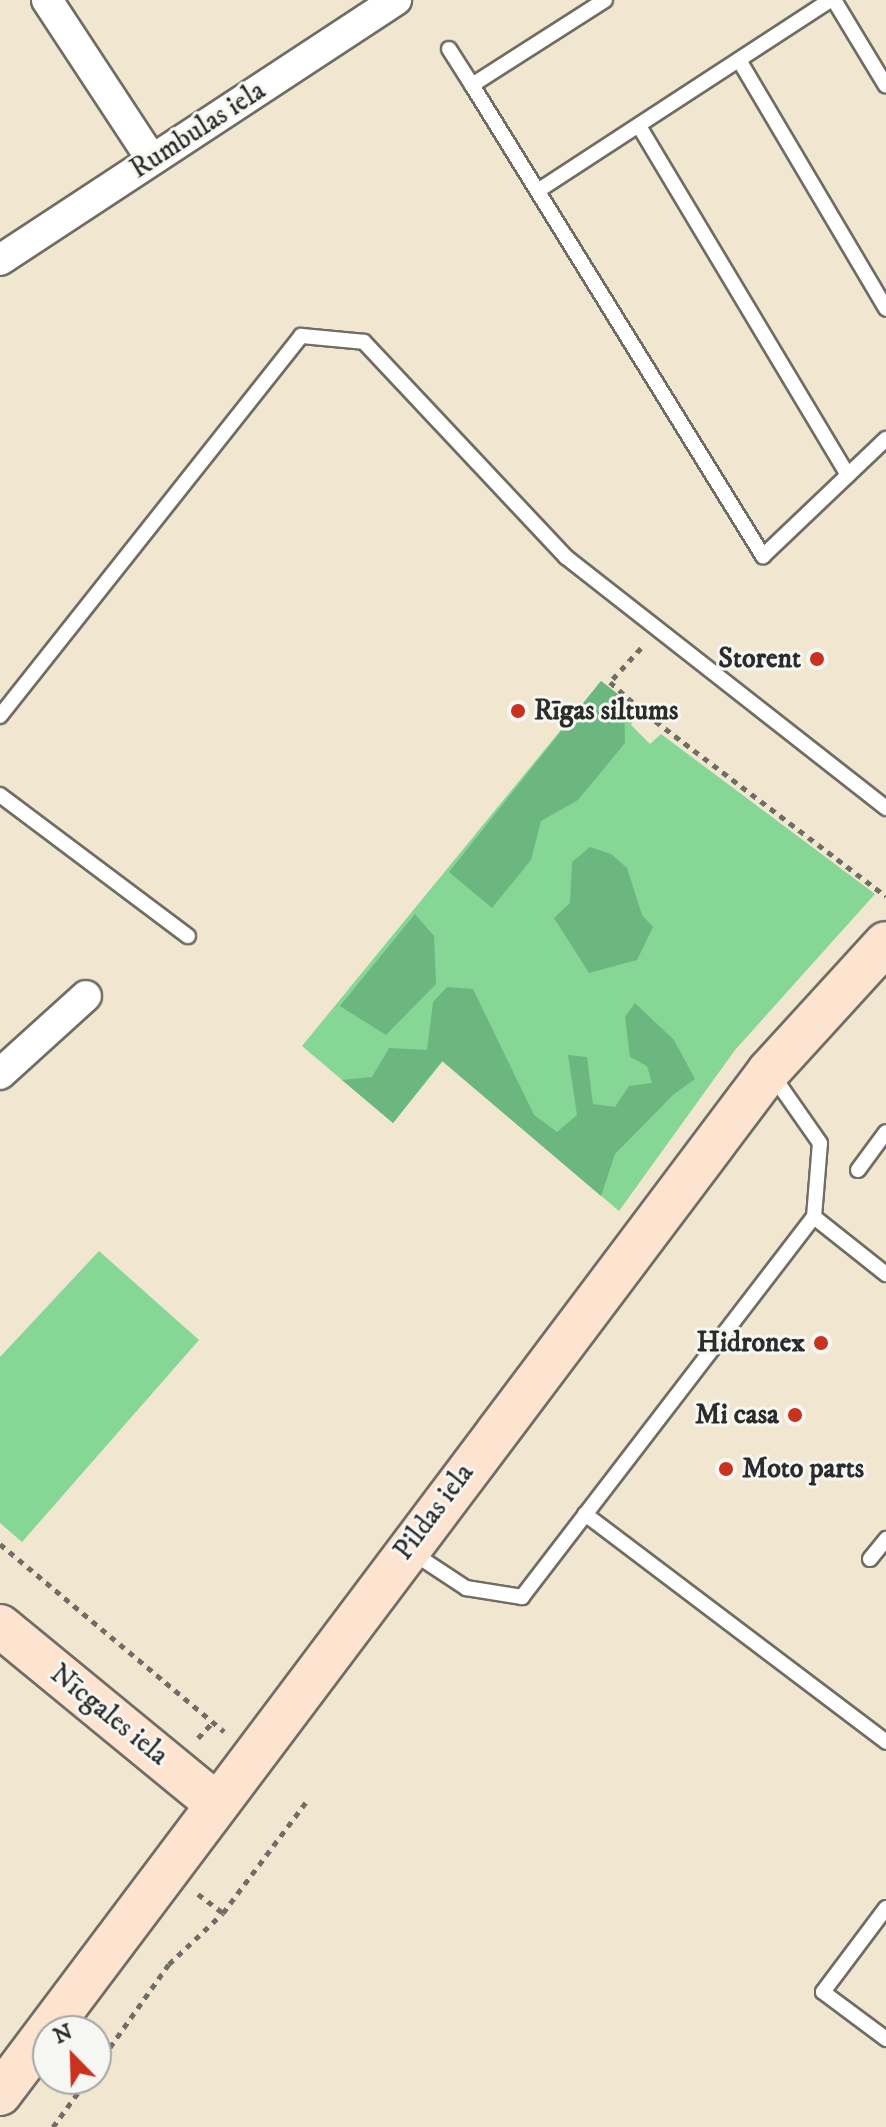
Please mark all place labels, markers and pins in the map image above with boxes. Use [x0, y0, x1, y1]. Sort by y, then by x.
place label: Storent [718, 642, 801, 676]
marker: Storent [808, 650, 826, 668]
place label: Rīgas siltums [534, 694, 678, 728]
marker: Rīgas siltums [509, 702, 527, 720]
place label: Hidronex [696, 1326, 805, 1360]
marker: Hidronex [812, 1334, 830, 1352]
place label: Mi casa [695, 1398, 779, 1432]
marker: Mi casa [786, 1406, 804, 1424]
place label: Moto parts [742, 1452, 864, 1486]
marker: Moto parts [717, 1460, 735, 1478]

